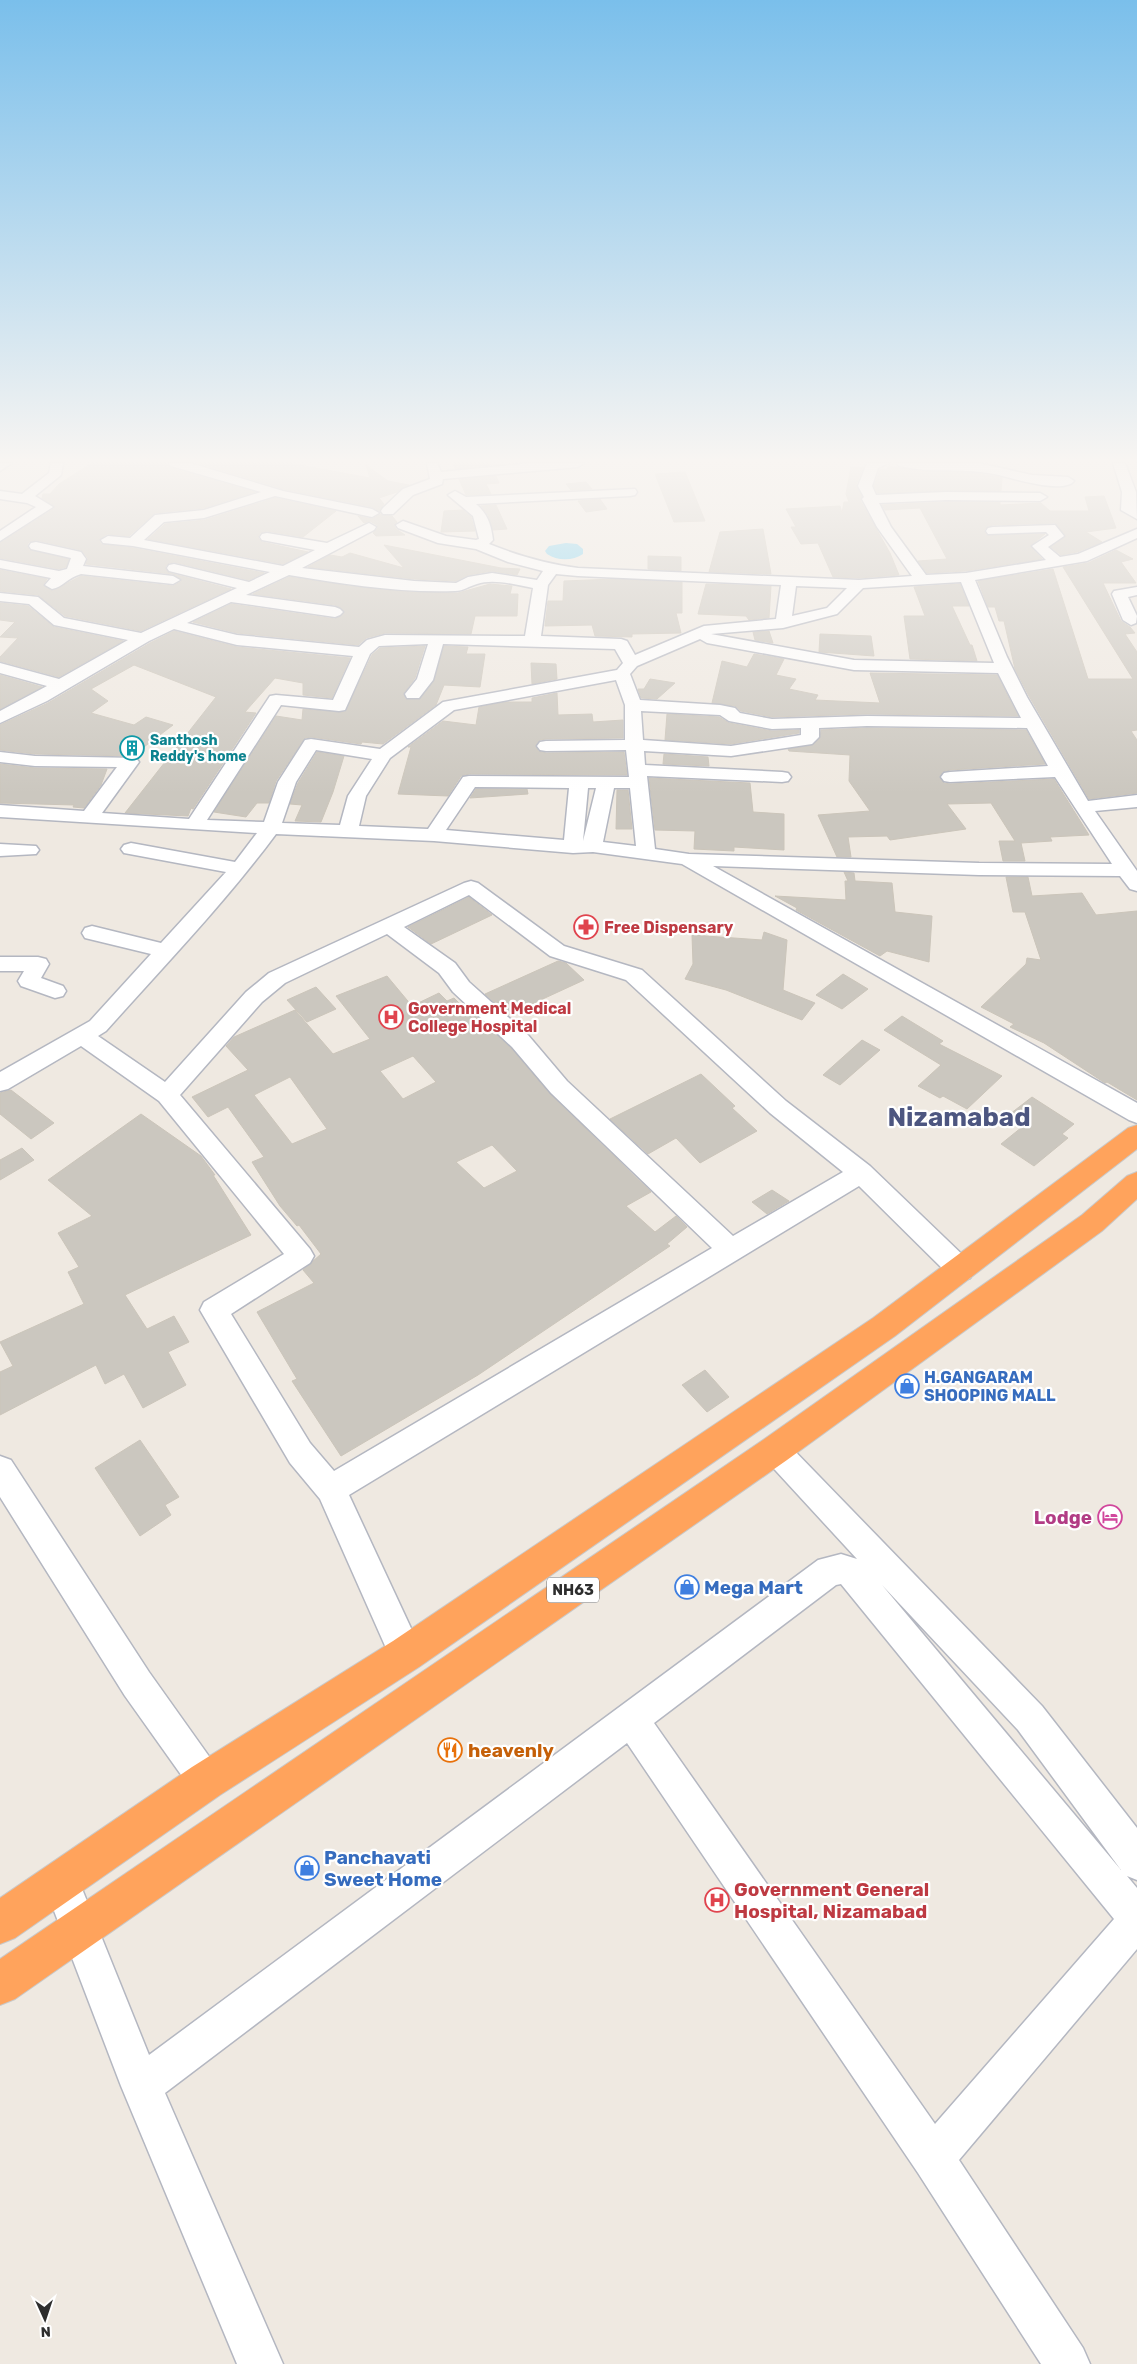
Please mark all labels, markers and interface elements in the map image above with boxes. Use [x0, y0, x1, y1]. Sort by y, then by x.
place label: Santhosh Reddy's home [150, 732, 247, 765]
building icon: Santhosh Reddy's home [119, 735, 145, 761]
pharmacy icon: Free Dispensary [573, 914, 599, 940]
place label: Free Dispensary [604, 918, 734, 937]
place label: Government Medical College Hospital [408, 999, 571, 1036]
hospital icon: Government Medical College Hospital [378, 1004, 404, 1030]
district label: Nizamabad [887, 1102, 1031, 1133]
place label: H.GANGARAM SHOOPING MALL [924, 1368, 1056, 1405]
shop icon: H.GANGARAM SHOOPING MALL [894, 1373, 920, 1399]
hotel icon: Lodge [1097, 1504, 1123, 1530]
place label: Lodge [1034, 1506, 1092, 1529]
shop icon: Mega Mart [674, 1574, 700, 1600]
place label: Mega Mart [704, 1576, 803, 1599]
road number: NH63 [547, 1578, 599, 1602]
restaurant icon: heavenly [437, 1737, 463, 1763]
place label: heavenly [468, 1739, 554, 1762]
place label: Panchavati Sweet Home [324, 1846, 442, 1891]
shop icon: Panchavati Sweet Home [294, 1855, 320, 1881]
place label: Government General Hospital, Nizamabad [734, 1878, 929, 1923]
hospital icon: Government General Hospital, Nizamabad [704, 1887, 730, 1913]
north arrow [20, 2294, 70, 2344]
text: N [40, 2323, 51, 2340]

